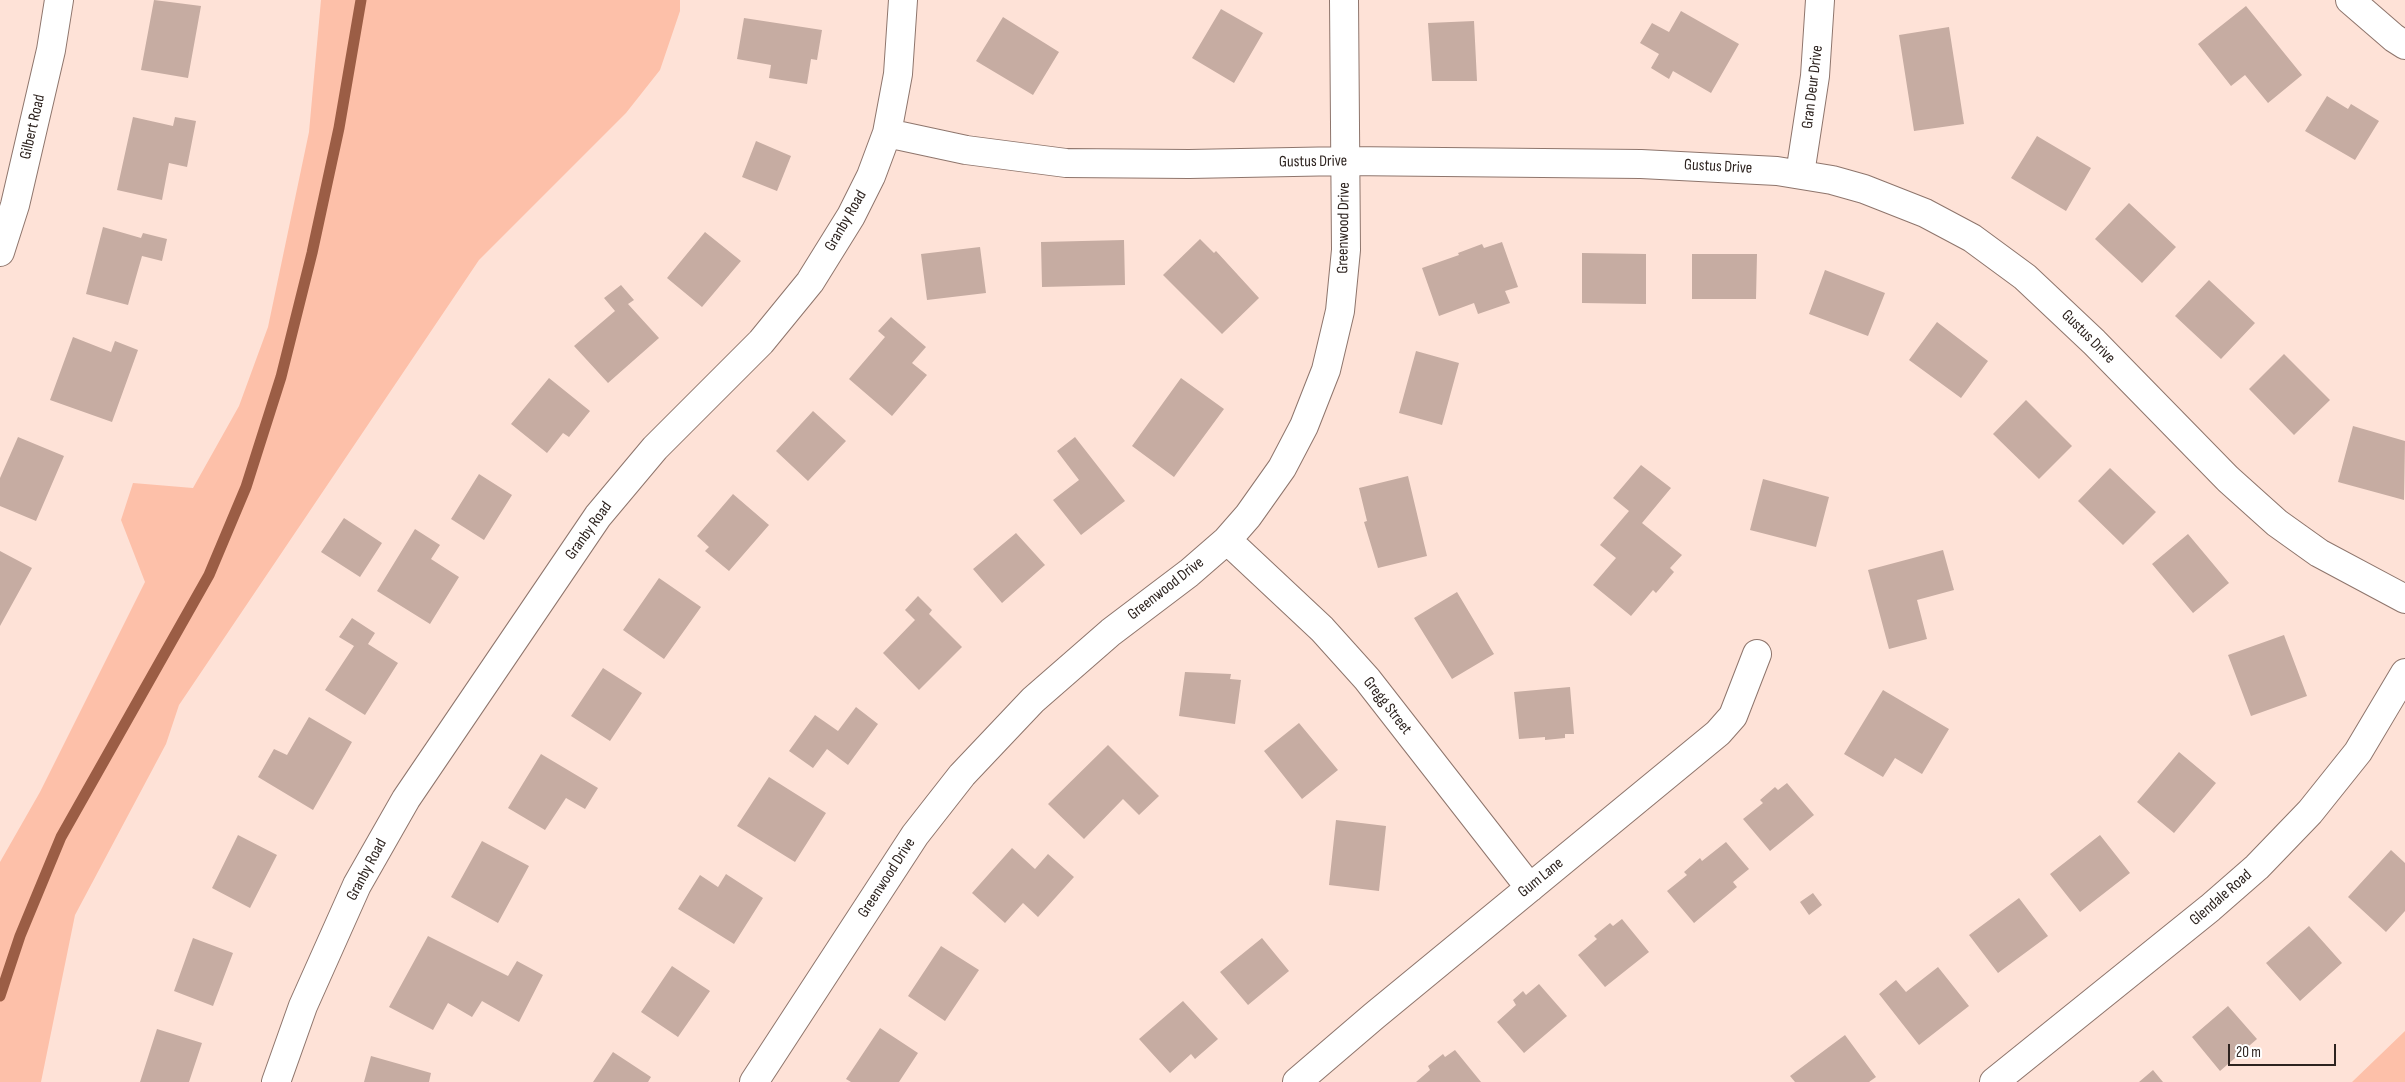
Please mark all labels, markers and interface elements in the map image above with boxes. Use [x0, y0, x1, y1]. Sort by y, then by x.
street label: Gran Deur Drive [1798, 44, 1828, 130]
street label: Gilbert Road [16, 93, 50, 161]
street label: Gustus Drive [1279, 152, 1347, 172]
street label: Gustus Drive [1683, 156, 1753, 178]
street label: Greenwood Drive [1334, 182, 1354, 274]
street label: Granby Road [821, 187, 871, 255]
street label: Gustus Drive [2057, 306, 2119, 368]
street label: Granby Road [561, 498, 617, 564]
street label: Greenwood Drive [1124, 553, 1208, 625]
street label: Gregg Street [1359, 673, 1415, 739]
street label: Greenwood Drive [854, 834, 920, 922]
street label: Granby Road [343, 836, 391, 904]
street label: Gum Lane [1514, 854, 1568, 902]
street label: Glendale Road [2186, 866, 2256, 930]
scale bar [2230, 1034, 2338, 1066]
text: 20 m [2236, 1043, 2261, 1062]

